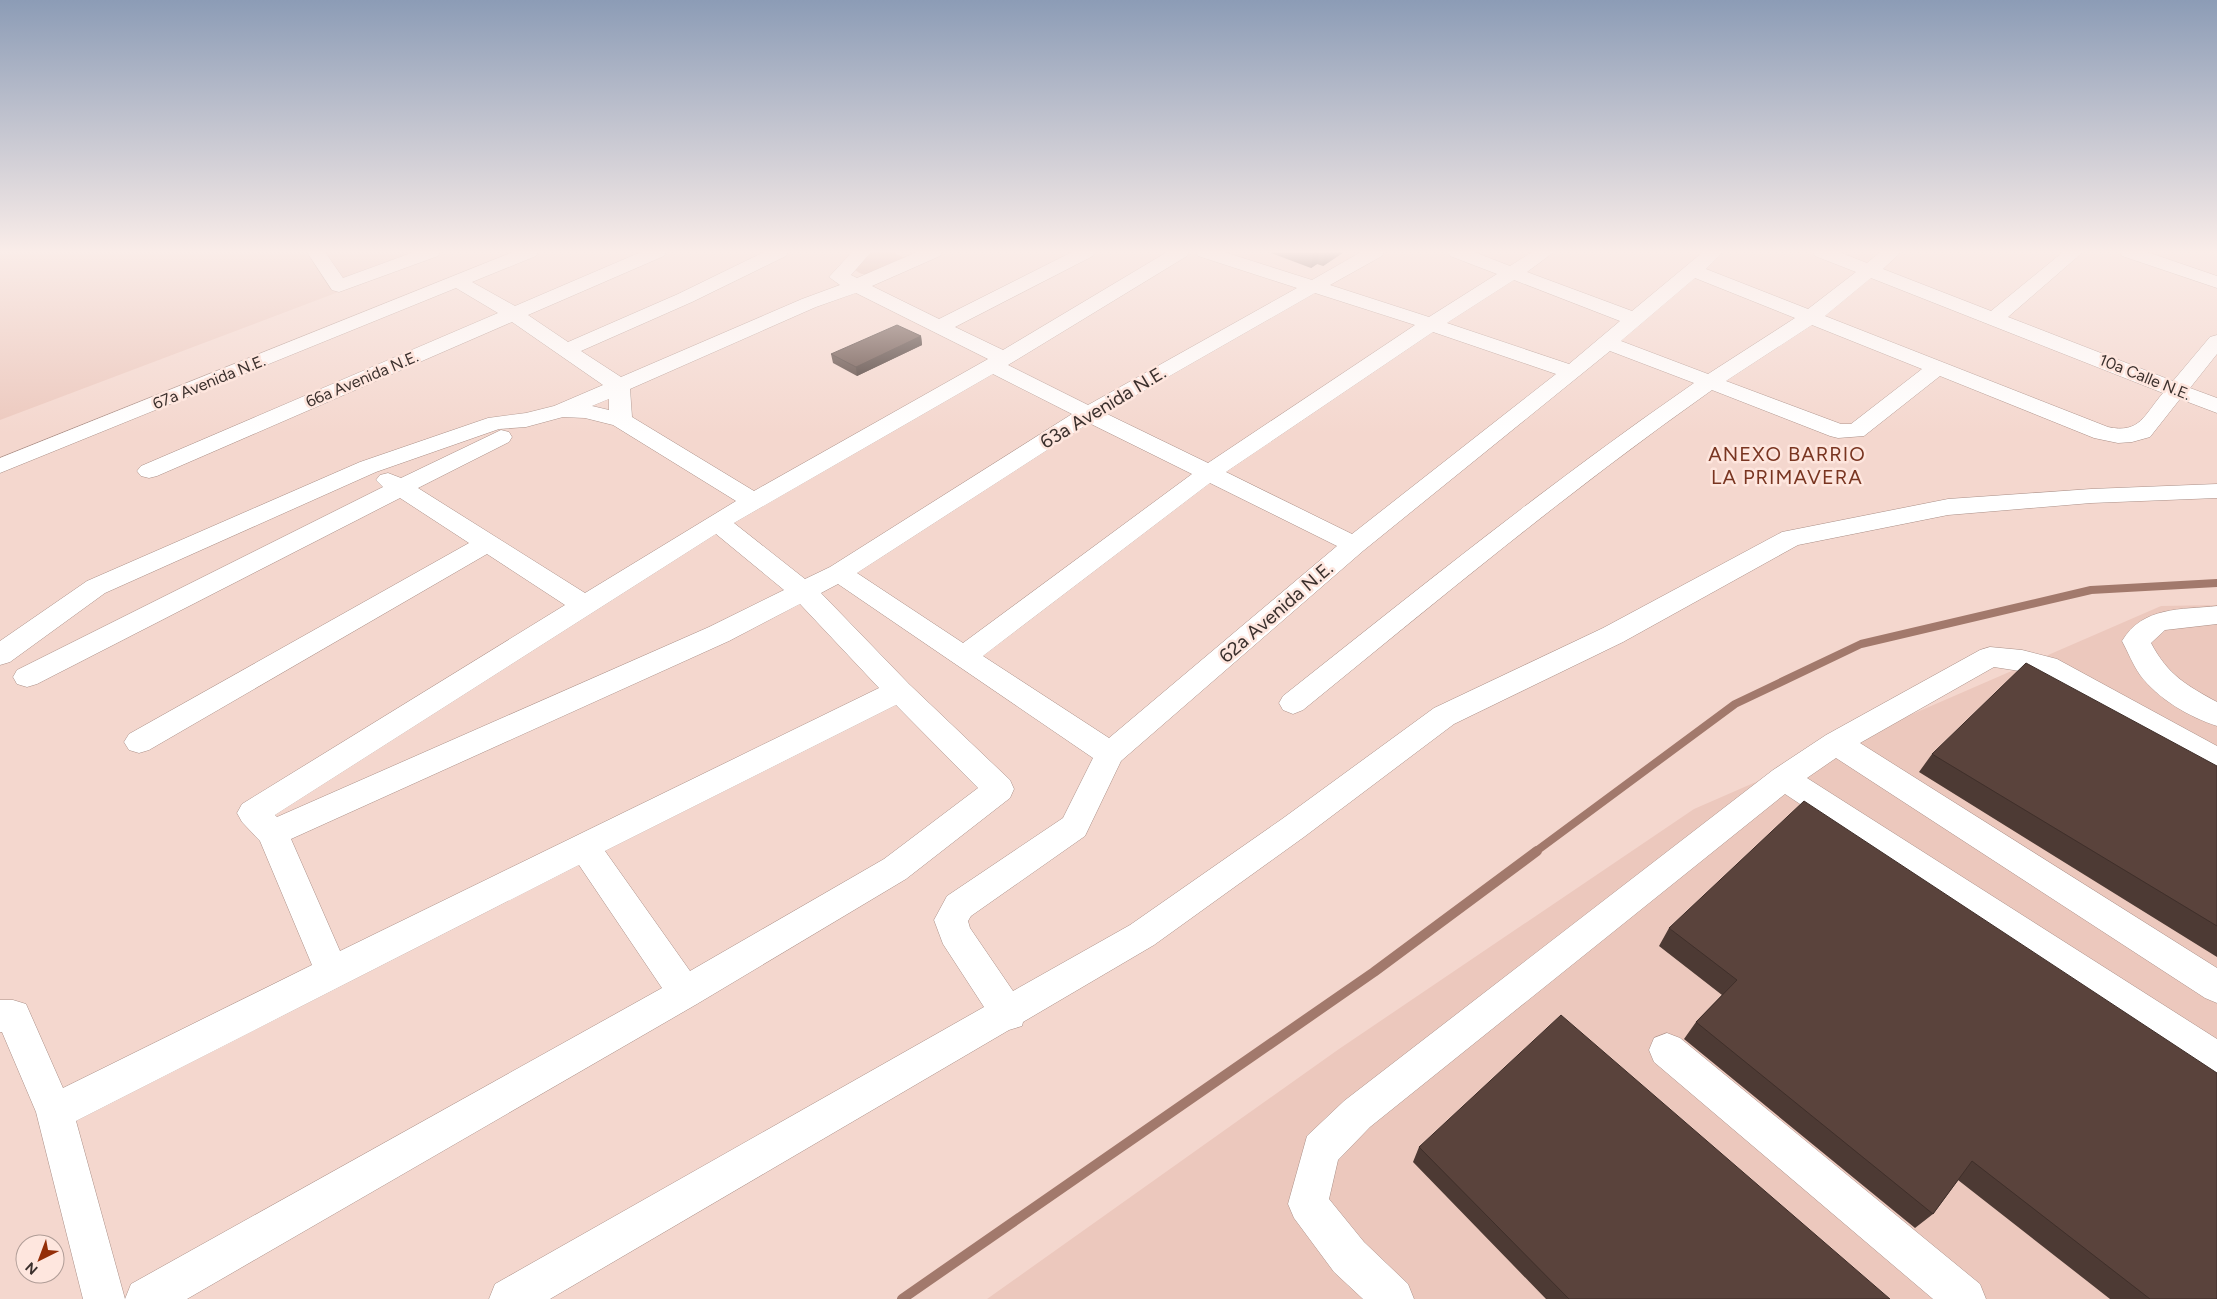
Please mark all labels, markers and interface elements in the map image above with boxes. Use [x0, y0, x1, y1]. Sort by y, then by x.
street label: 66a Avenida N.E. [303, 347, 421, 411]
street label: 10a Calle N.E. [2097, 350, 2193, 404]
street label: 67a Avenida N.E. [150, 351, 268, 413]
street label: 63a Avenida N.E. [1036, 360, 1170, 454]
district label: ANEXO BARRIO LA PRIMAVERA [1708, 442, 1866, 489]
street label: 62a Avenida N.E. [1215, 556, 1337, 668]
north arrow [15, 1234, 65, 1284]
text: N [22, 1258, 41, 1278]

